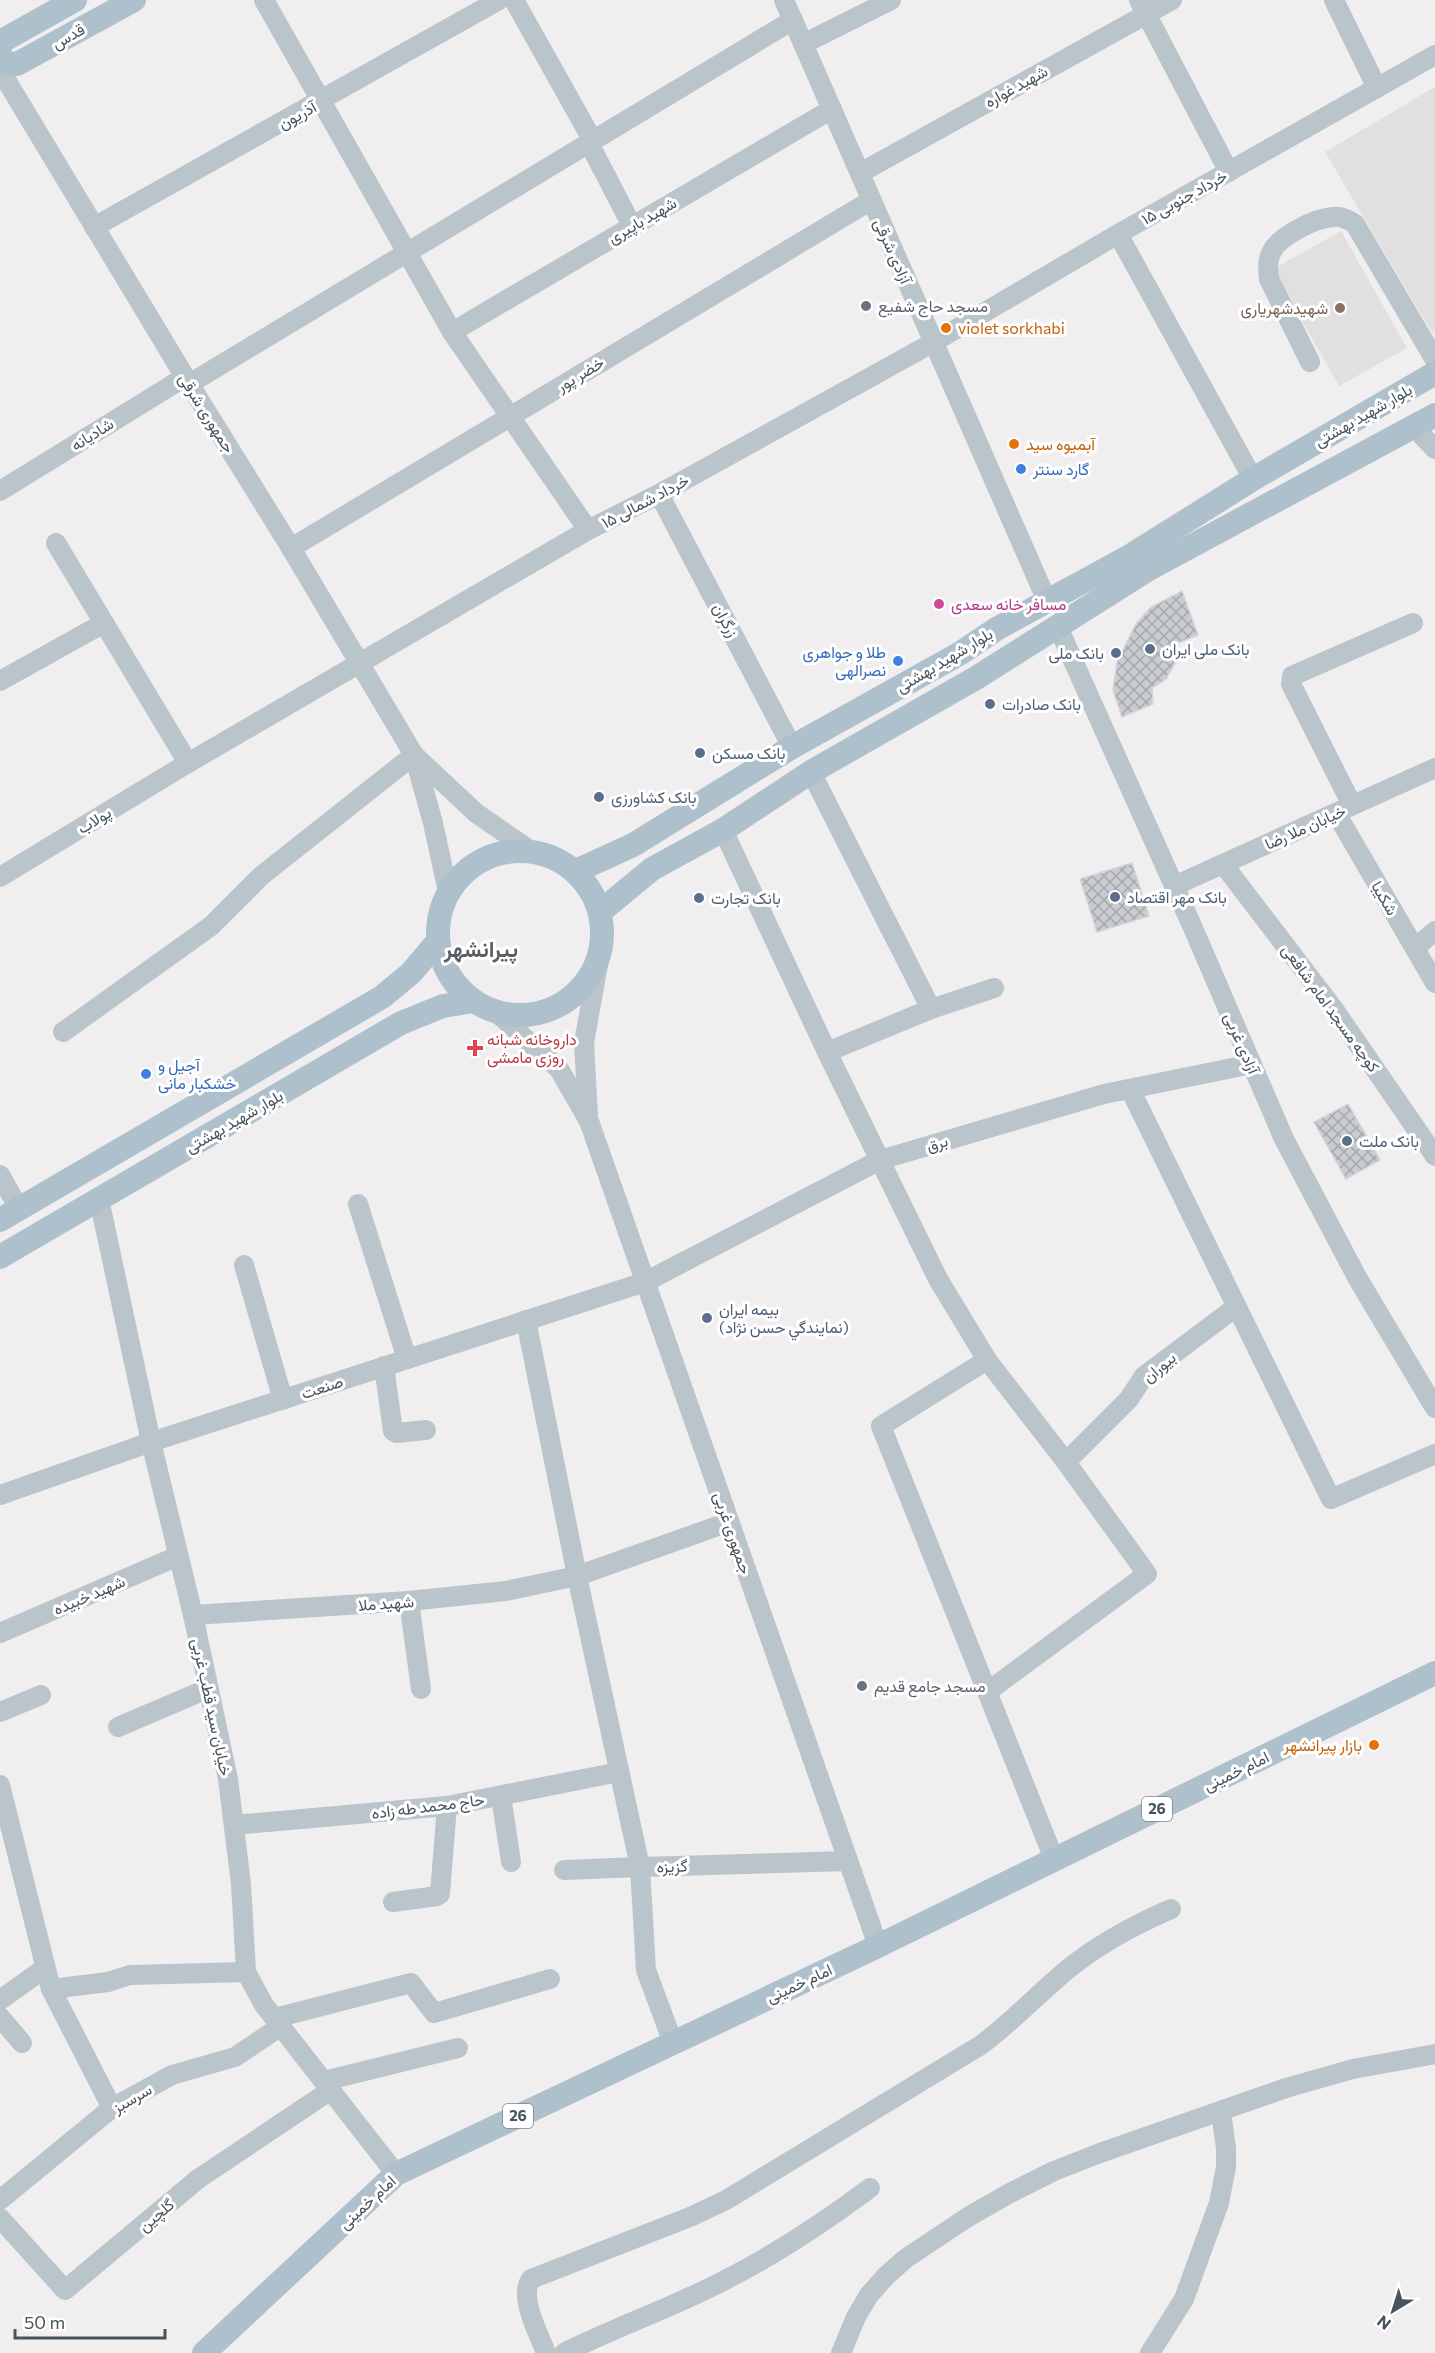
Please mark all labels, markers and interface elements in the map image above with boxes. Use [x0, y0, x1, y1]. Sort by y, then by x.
street label: قدس [48, 19, 89, 54]
street label: شهید غواره [981, 61, 1051, 112]
street label: آذریون [274, 96, 321, 134]
street label: ۱۵ خرداد جنوبی [1138, 165, 1231, 230]
street label: شهید باپیری [604, 192, 681, 249]
street label: آزادی شرقی [869, 215, 917, 288]
place label: مسجد حاج شفیع [878, 296, 988, 318]
place label: شهیدشهریاری [1240, 298, 1328, 319]
marker: مسجد حاج شفیع [859, 299, 873, 313]
marker: شهیدشهریاری [1333, 301, 1347, 315]
place label: violet sorkhabi [958, 318, 1065, 337]
marker: violet sorkhabi [939, 321, 953, 335]
street label: خضر پور [552, 352, 609, 398]
street label: جمهوری شرقی [174, 369, 240, 457]
street label: بلوار شهید بهشتی [1311, 379, 1416, 452]
street label: شادیانه [67, 413, 117, 455]
place label: آبمیوه سید [1026, 434, 1096, 455]
marker: آبمیوه سید [1007, 437, 1021, 451]
place label: گارد سنتر [1032, 459, 1089, 480]
marker: گارد سنتر [1014, 462, 1028, 476]
street label: ۱۵ خرداد شمالی [598, 470, 693, 533]
place label: مسافر خانه سعدی [951, 594, 1066, 615]
marker: مسافر خانه سعدی [932, 597, 946, 611]
street label: زرگران [708, 599, 743, 641]
street label: بلوار شهید بهشتی [892, 623, 997, 698]
place label: بانک ملی ایران [1162, 639, 1250, 660]
place label: طلا و جواهری نصرالهی [803, 642, 886, 681]
marker: بانک ملی ایران [1143, 642, 1157, 656]
place label: بانک ملی [1048, 643, 1104, 664]
marker: بانک ملی [1109, 646, 1123, 660]
marker: طلا و جواهری نصرالهی [891, 654, 905, 668]
place label: بانک صادرات [1002, 694, 1081, 715]
marker: بانک صادرات [983, 697, 997, 711]
place label: بانک مسکن [712, 743, 785, 764]
marker: بانک مسکن [693, 746, 707, 760]
place label: بانک کشاورزی [611, 787, 697, 808]
marker: بانک کشاورزی [592, 790, 606, 804]
street label: خیابان ملا رضا [1261, 800, 1349, 855]
street label: پولاب [73, 802, 116, 840]
street label: شکیبا [1367, 877, 1403, 919]
place label: بانک مهر اقتصاد [1127, 887, 1227, 908]
place label: بانک تجارت [711, 888, 781, 909]
marker: بانک مهر اقتصاد [1108, 890, 1122, 904]
marker: بانک تجارت [692, 891, 706, 905]
district label: پیرانشهر [443, 935, 518, 965]
street label: کوچه مسجد امام شافعی [1276, 940, 1384, 1077]
street label: آزادی غربی [1219, 1009, 1264, 1078]
place label: داروخانه شبانه روزی مامشی [487, 1029, 577, 1068]
marker: داروخانه شبانه روزی مامشی [468, 1041, 482, 1055]
place label: آجیل و خشکبار مانی [158, 1055, 237, 1094]
marker: آجیل و خشکبار مانی [139, 1067, 153, 1081]
street label: بلوار شهید بهشتی [182, 1085, 287, 1158]
street label: برق [924, 1130, 951, 1157]
place label: بانک ملت [1359, 1131, 1419, 1151]
marker: بانک ملت [1340, 1134, 1354, 1148]
place label: بيمه ايران (نمايندگي حسن نژاد) [719, 1299, 849, 1341]
marker: بيمه ايران (نمايندگي حسن نژاد) [700, 1311, 714, 1325]
street label: بیوران [1138, 1347, 1180, 1387]
street label: صنعت [299, 1371, 345, 1402]
street label: جمهوری غربی [709, 1489, 756, 1577]
street label: شهید خبیده [50, 1571, 128, 1620]
street label: شهید ملا [357, 1591, 415, 1616]
street label: خیابان سید قطب غربی [187, 1636, 236, 1778]
place label: مسجد جامع قدیم [874, 1676, 986, 1698]
marker: مسجد جامع قدیم [855, 1679, 869, 1693]
place label: بازار پیرانشهر [1283, 1735, 1362, 1757]
marker: بازار پیرانشهر [1367, 1738, 1381, 1752]
street label: امام خمینی [1200, 1747, 1272, 1796]
street label: حاج محمد طه زاده [370, 1789, 486, 1825]
road number: 26 [1142, 1797, 1172, 1821]
street label: گزیزه [656, 1855, 688, 1878]
street label: امام خمینی [763, 1959, 836, 2008]
street label: سرسبز [108, 2079, 156, 2118]
road number: 26 [503, 2104, 533, 2128]
street label: امام خمینی [334, 2171, 400, 2234]
street label: گلچین [134, 2194, 179, 2237]
north arrow [1363, 2281, 1423, 2341]
scale bar [15, 2302, 165, 2340]
text: 50 m [24, 2311, 65, 2333]
text: N [1373, 2312, 1394, 2334]

